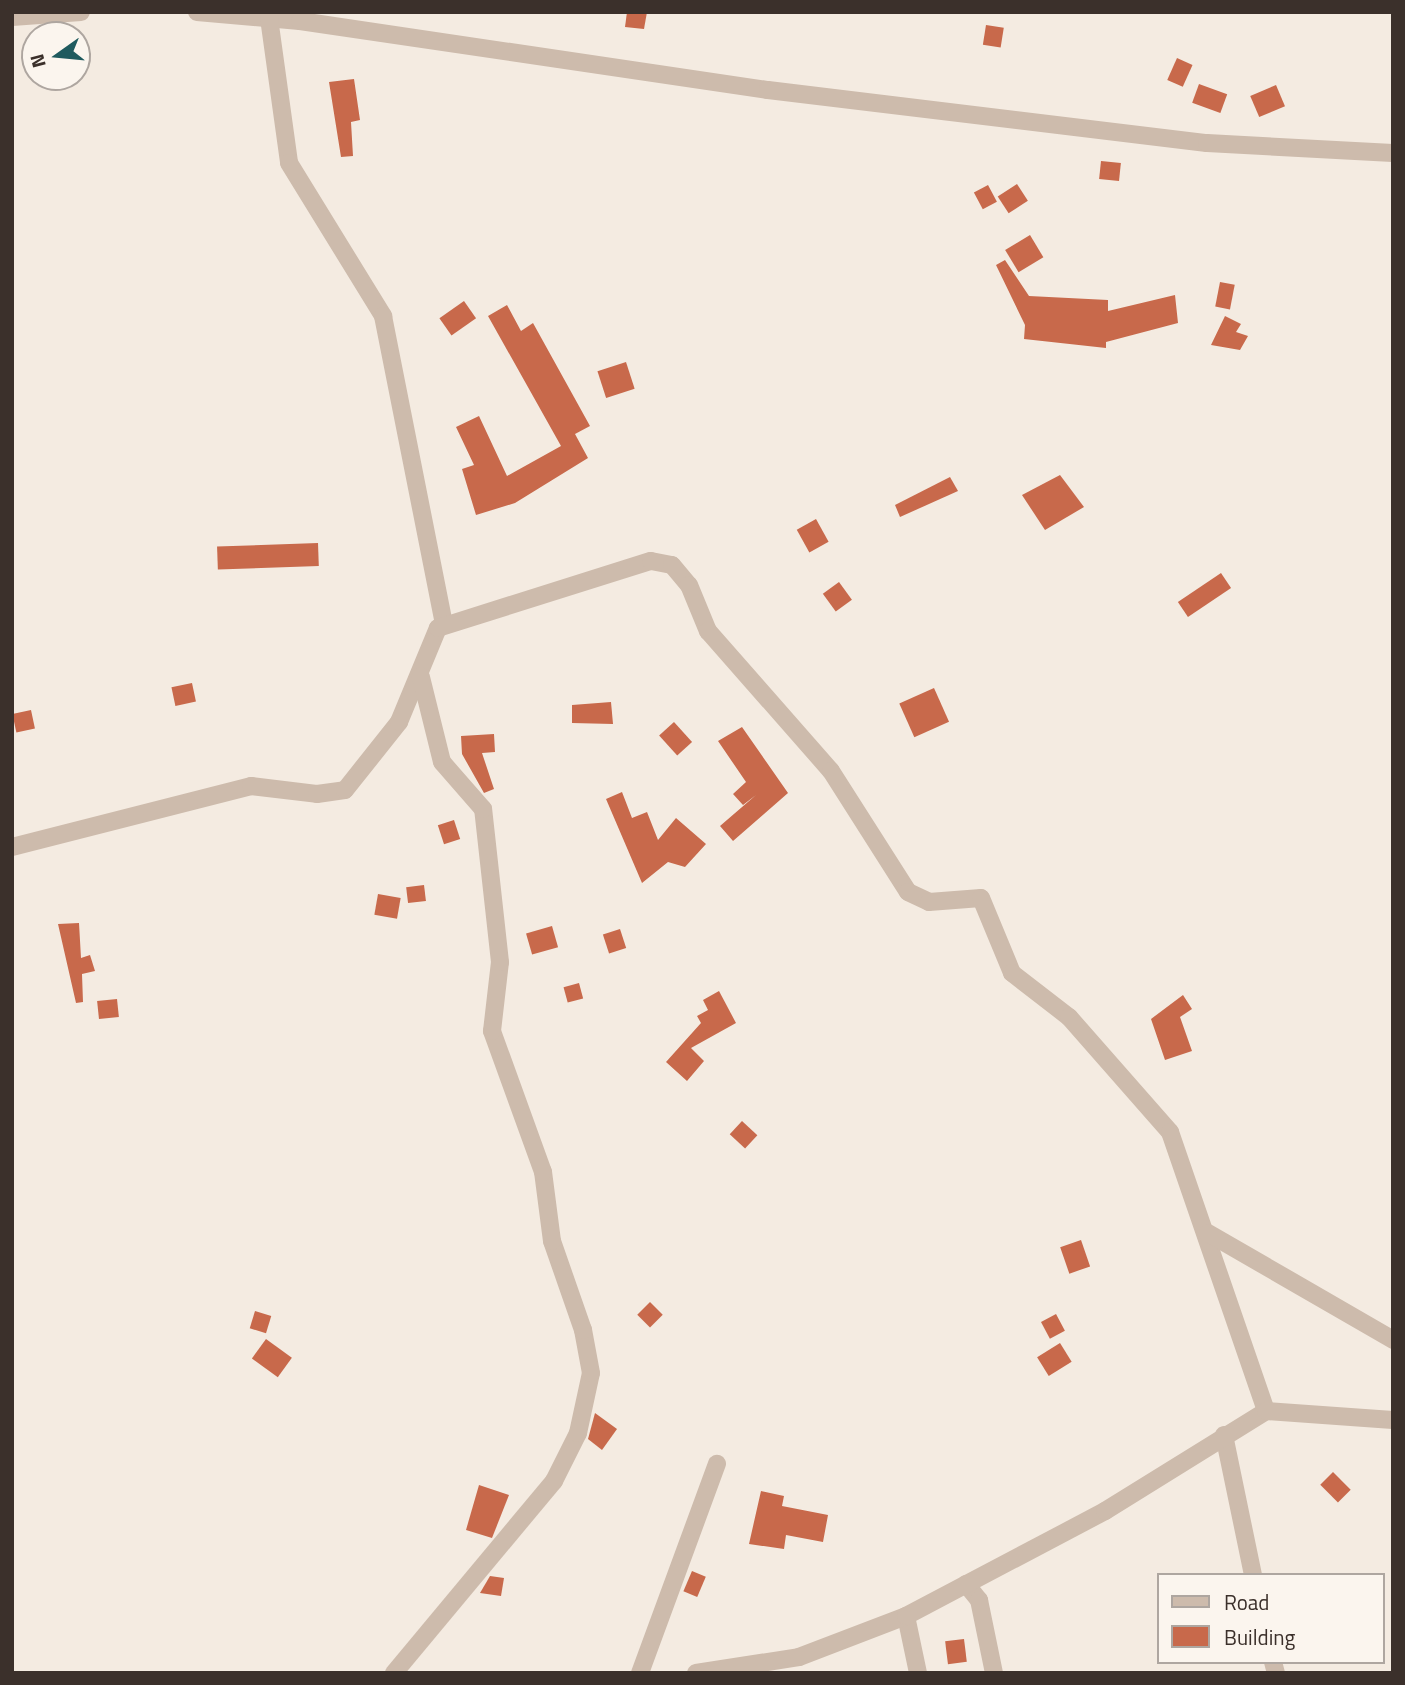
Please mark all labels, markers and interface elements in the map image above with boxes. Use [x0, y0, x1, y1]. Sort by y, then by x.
north arrow [21, 21, 91, 91]
text: N [21, 51, 53, 71]
legend [1156, 1573, 1384, 1664]
text: Road [1224, 1586, 1269, 1618]
text: Building [1224, 1621, 1295, 1653]

